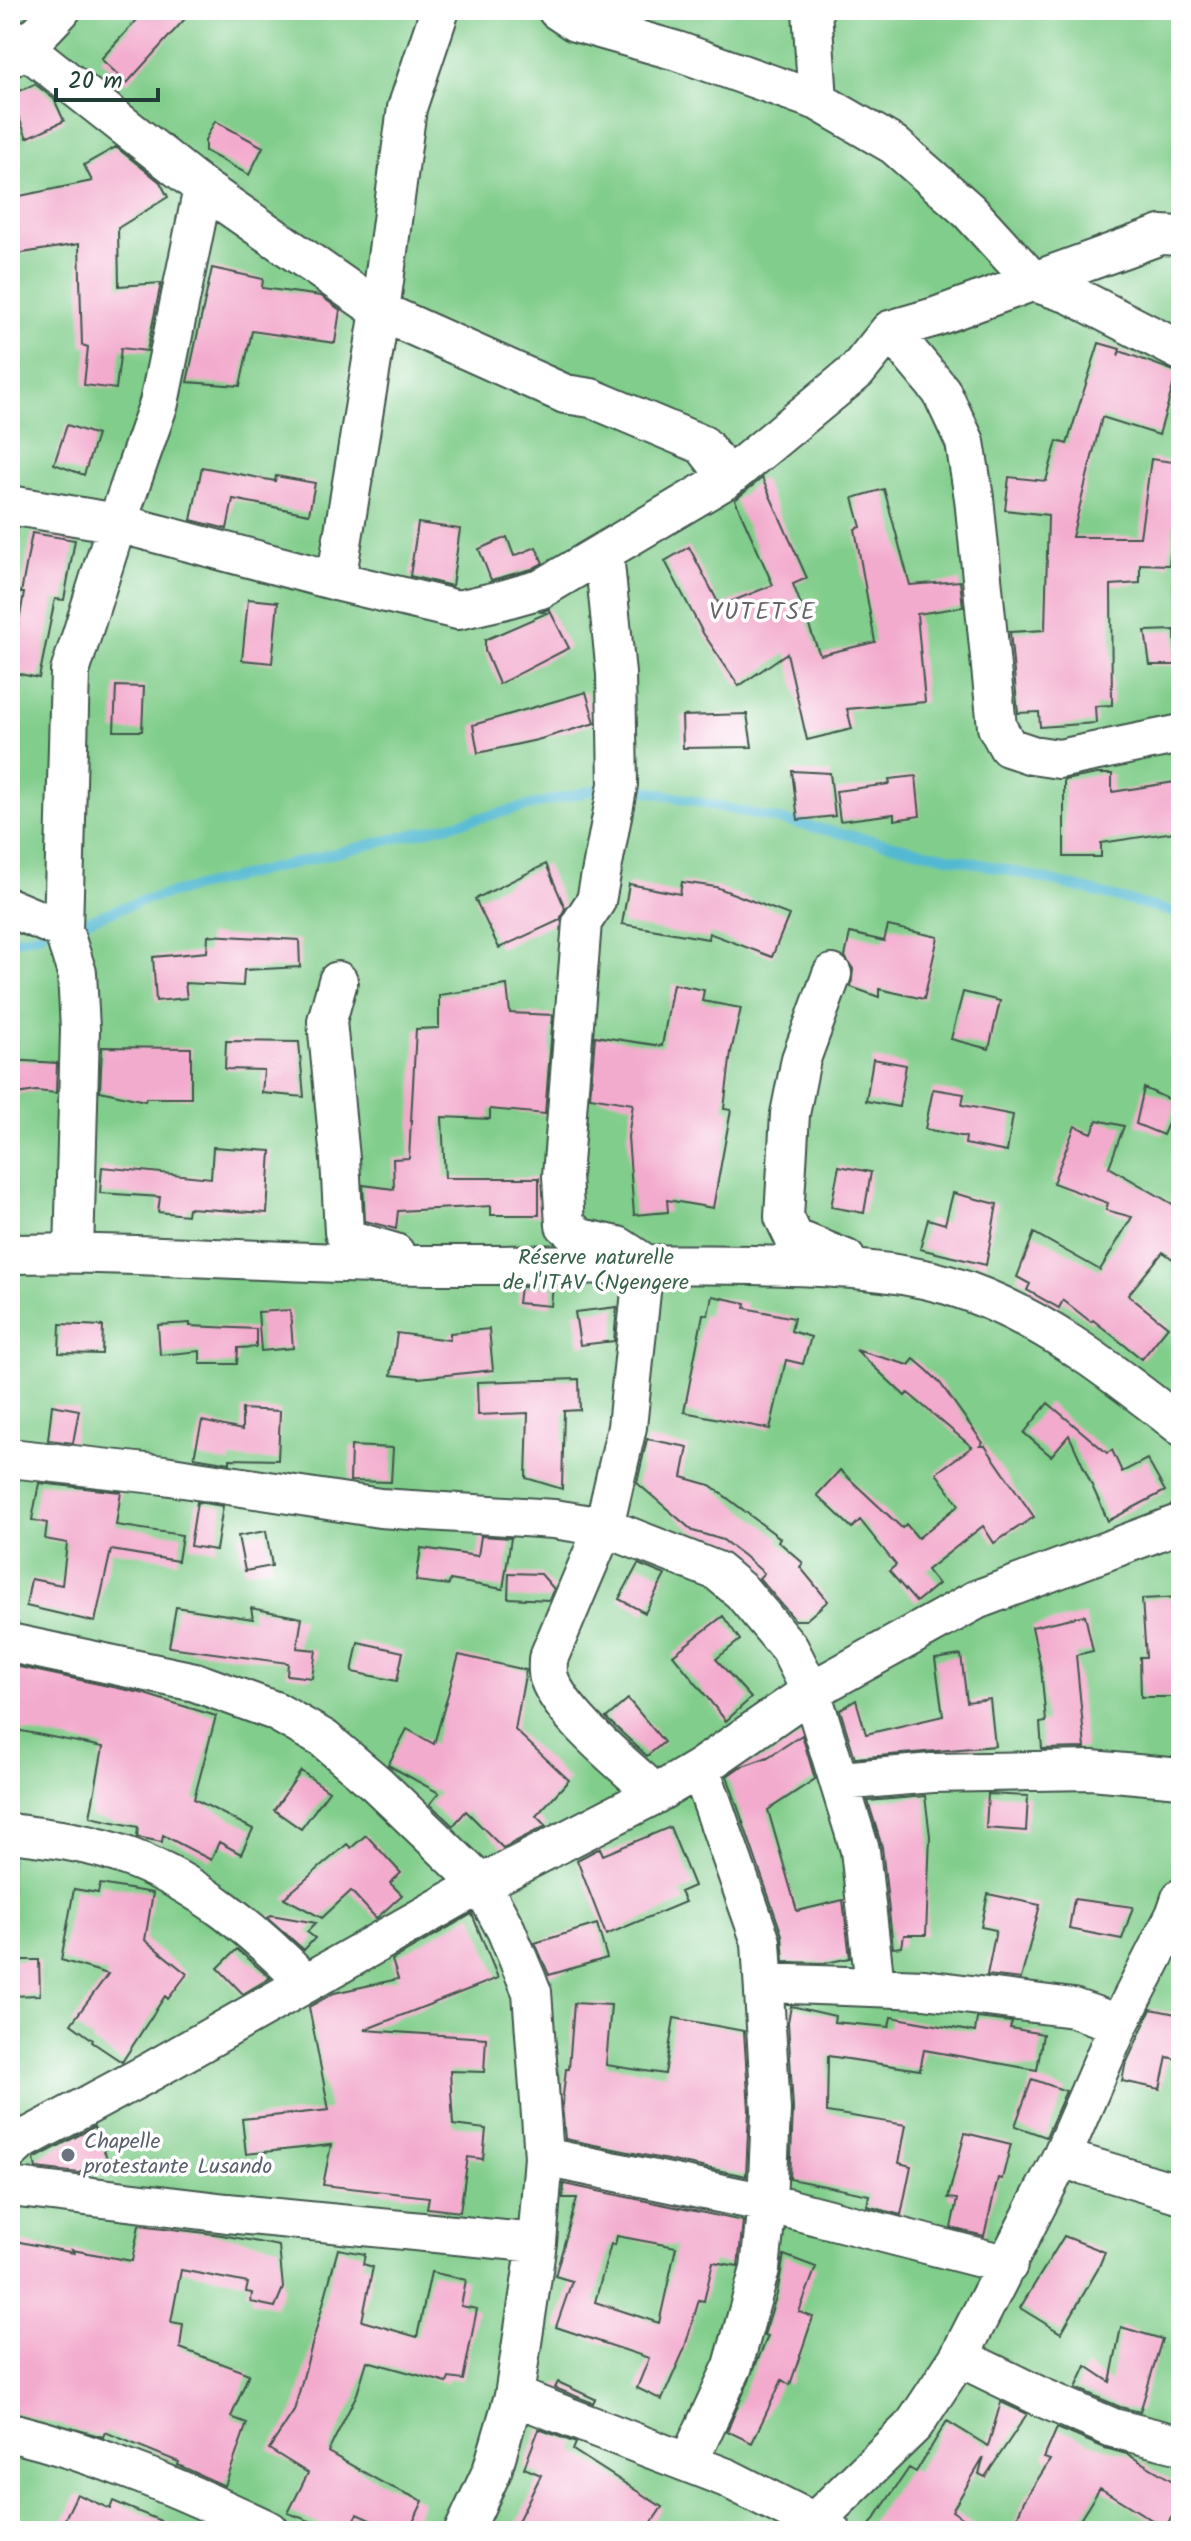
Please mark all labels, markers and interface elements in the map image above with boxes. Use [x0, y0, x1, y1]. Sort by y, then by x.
scale bar [56, 52, 158, 102]
text: 20 m [68, 62, 123, 101]
district label: VUTETSE [709, 593, 817, 632]
park label: Réserve naturelle de l'ITAV (Ngengere [503, 1241, 689, 1301]
place label: Chapelle protestante Lusando [83, 2125, 272, 2185]
marker: Chapelle protestante Lusando [59, 2146, 77, 2164]

